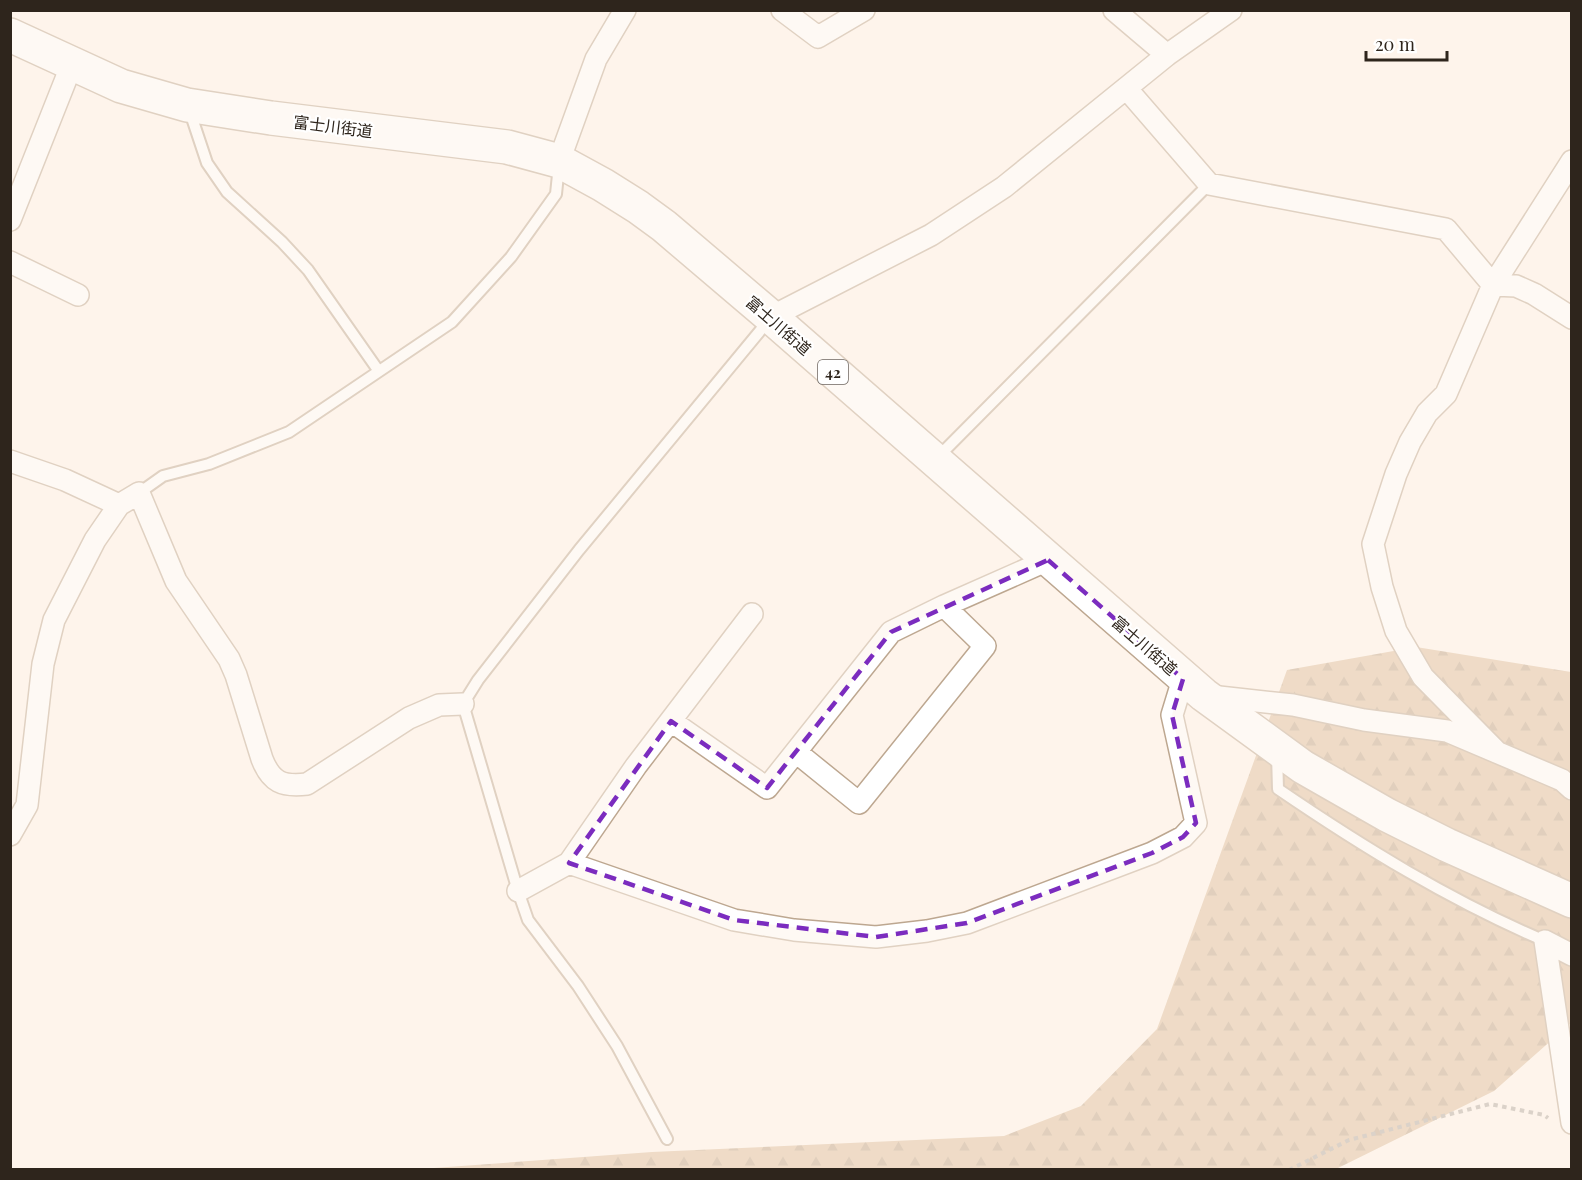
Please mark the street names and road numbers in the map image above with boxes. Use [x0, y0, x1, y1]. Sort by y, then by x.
street label: 富士川街道 [292, 111, 374, 141]
street label: 富士川街道 [742, 291, 816, 359]
road number: 42 [818, 360, 848, 384]
street label: 富士川街道 [1108, 611, 1182, 679]

